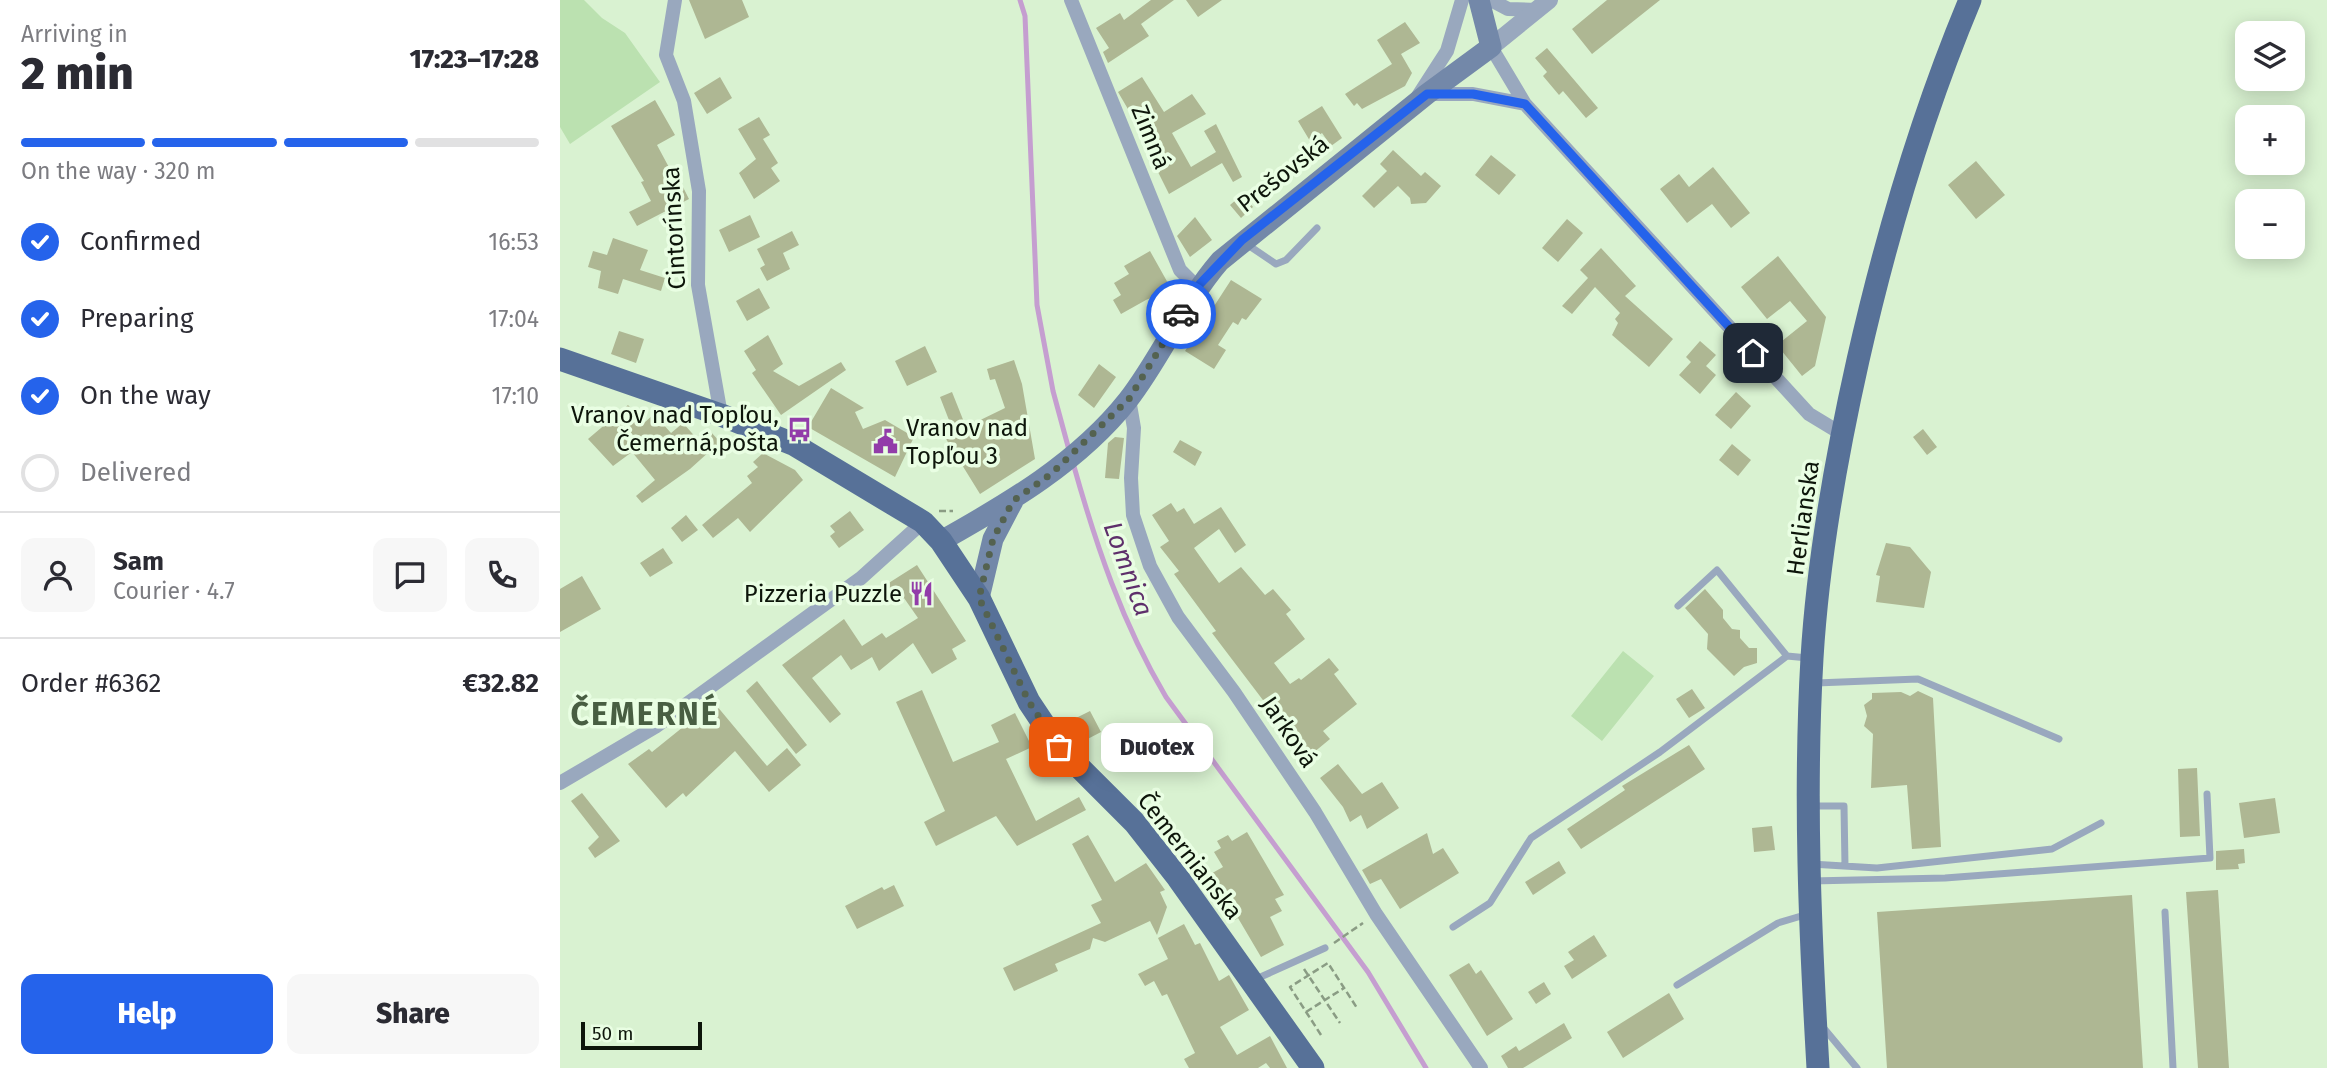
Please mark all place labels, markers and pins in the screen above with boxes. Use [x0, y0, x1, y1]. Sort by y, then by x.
pin [1723, 323, 1783, 383]
place label: Vranov nad Topľou, Čemerná,pošta [571, 401, 779, 457]
place label: Vranov nad Topľou 3 [906, 414, 1028, 470]
bus stop icon: Vranov nad Topľou, Čemerná,pošta [785, 415, 813, 443]
public building icon: Vranov nad Topľou 3 [872, 428, 900, 456]
place label: Pizzeria Puzzle [744, 580, 902, 608]
restaurant icon: Pizzeria Puzzle [908, 580, 936, 608]
pin [1029, 717, 1089, 777]
callout: Duotex [1101, 722, 1213, 772]

